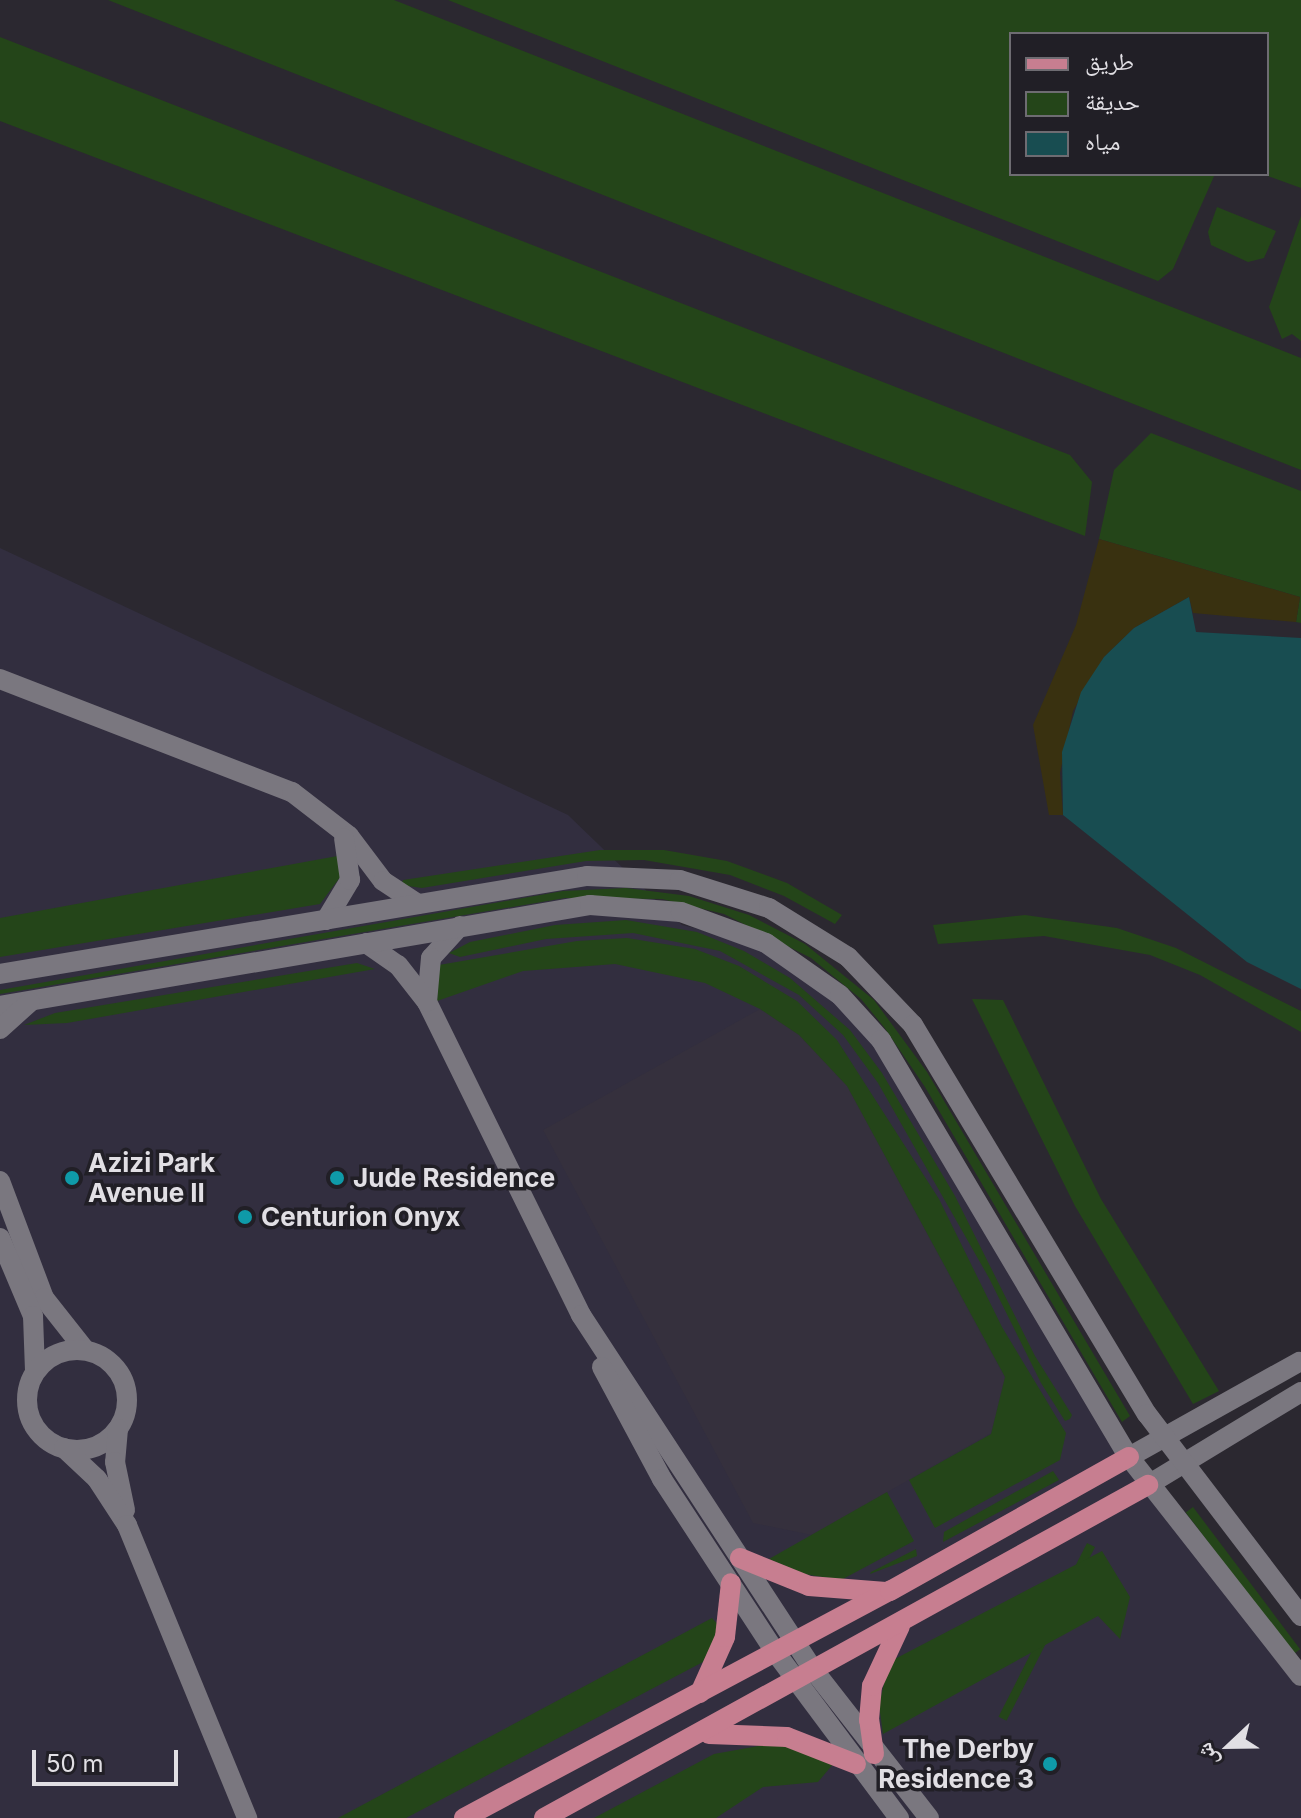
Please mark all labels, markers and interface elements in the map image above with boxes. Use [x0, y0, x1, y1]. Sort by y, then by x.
legend [1009, 32, 1269, 176]
text: طريق [1085, 47, 1134, 76]
text: حديقة [1085, 87, 1140, 116]
text: مياه [1085, 127, 1120, 156]
place label: Azizi Park Avenue II [88, 1147, 215, 1208]
place label: Jude Residence [353, 1162, 555, 1194]
marker: Azizi Park Avenue II [63, 1169, 81, 1187]
marker: Jude Residence [328, 1169, 346, 1187]
place label: Centurion Onyx [261, 1201, 460, 1233]
marker: Centurion Onyx [236, 1208, 254, 1226]
north arrow [1189, 1706, 1269, 1786]
place label: The Derby Residence 3 [878, 1733, 1034, 1794]
scale bar [36, 1734, 182, 1784]
text: ش [1190, 1739, 1223, 1771]
text: 50 m [46, 1749, 104, 1778]
marker: The Derby Residence 3 [1041, 1755, 1059, 1773]

